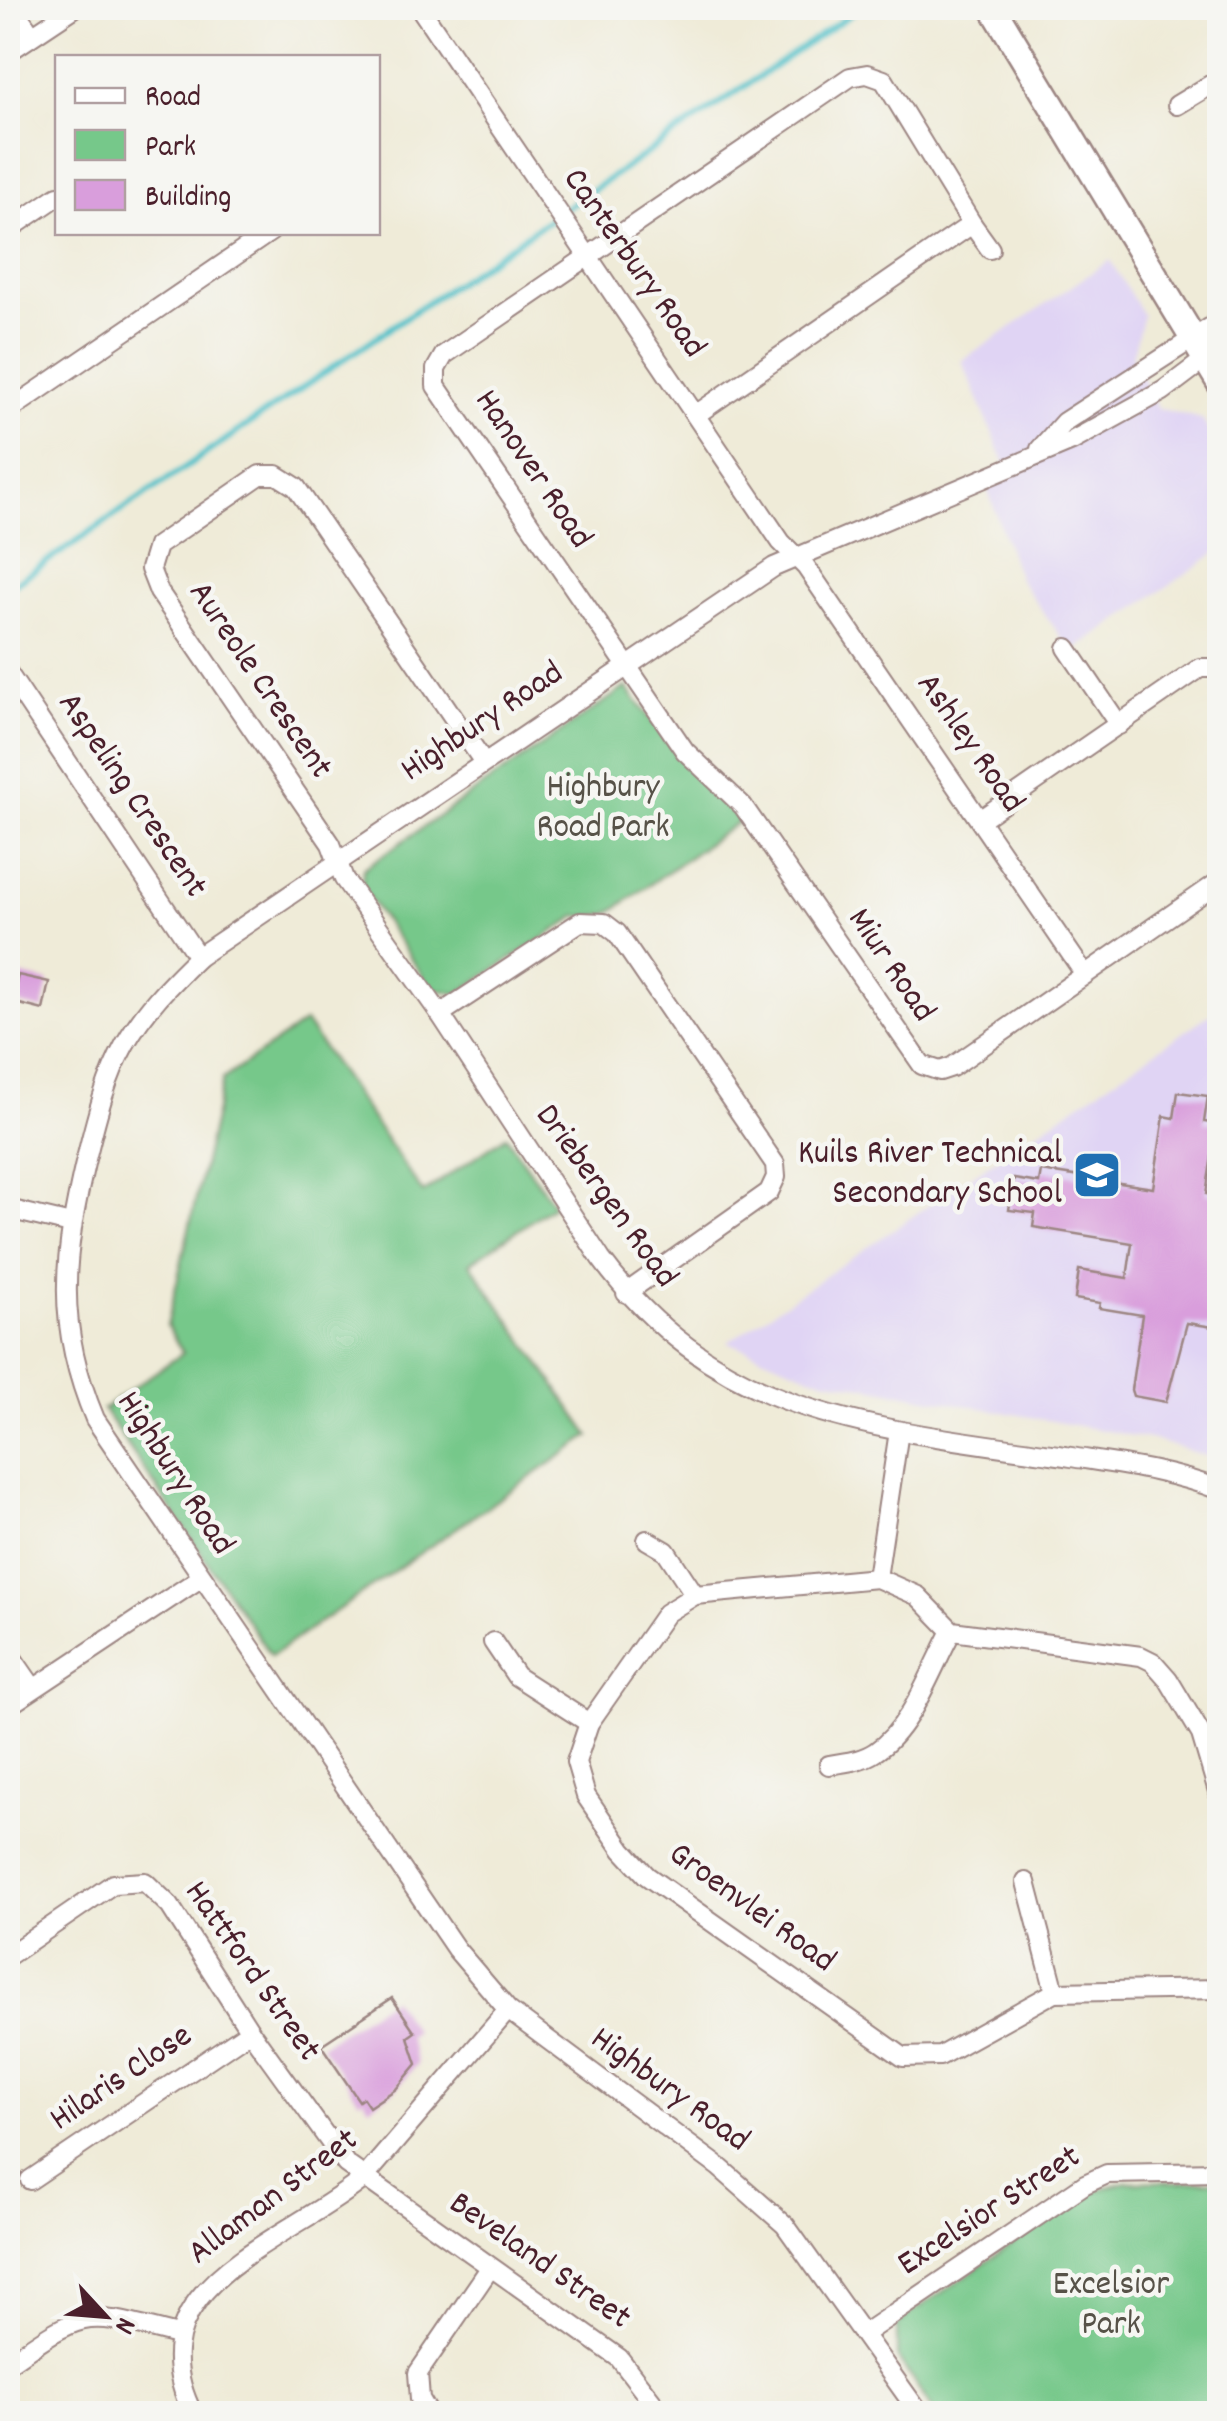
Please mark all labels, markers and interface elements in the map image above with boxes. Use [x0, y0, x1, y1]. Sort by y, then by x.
legend [55, 55, 380, 235]
text: Road [145, 78, 201, 121]
text: Park [145, 128, 196, 171]
street label: Canterbury Road [549, 159, 717, 369]
text: Building [145, 178, 231, 221]
street label: Hanover Road [460, 380, 604, 560]
street label: Aureole Crescent [174, 572, 344, 790]
street label: Highbury Road [392, 650, 574, 796]
street label: Ashley Road [902, 664, 1036, 824]
street label: Aspeling Crescent [44, 683, 218, 909]
park label: Highbury Road Park [536, 764, 670, 854]
street label: Miur Road [833, 899, 947, 1033]
street label: Driebergen Road [521, 1095, 689, 1299]
place label: Kuils River Technical Secondary School [798, 1130, 1062, 1220]
school or university icon: Kuils River Technical Secondary School [1071, 1149, 1123, 1201]
street label: Highbury Road [102, 1382, 246, 1566]
street label: Groenvlei Road [657, 1831, 845, 1987]
street label: Hattford Street [170, 1871, 332, 2073]
street label: Hilaris Close [41, 2013, 203, 2145]
street label: Highbury Road [579, 2016, 759, 2166]
street label: Allaman Street [178, 2117, 370, 2279]
street label: Excelsior Street [889, 2134, 1092, 2290]
street label: Beveland Street [438, 2181, 640, 2343]
park label: Excelsior Park [1053, 2261, 1169, 2351]
north arrow [55, 2266, 155, 2366]
text: N [102, 2310, 144, 2340]

